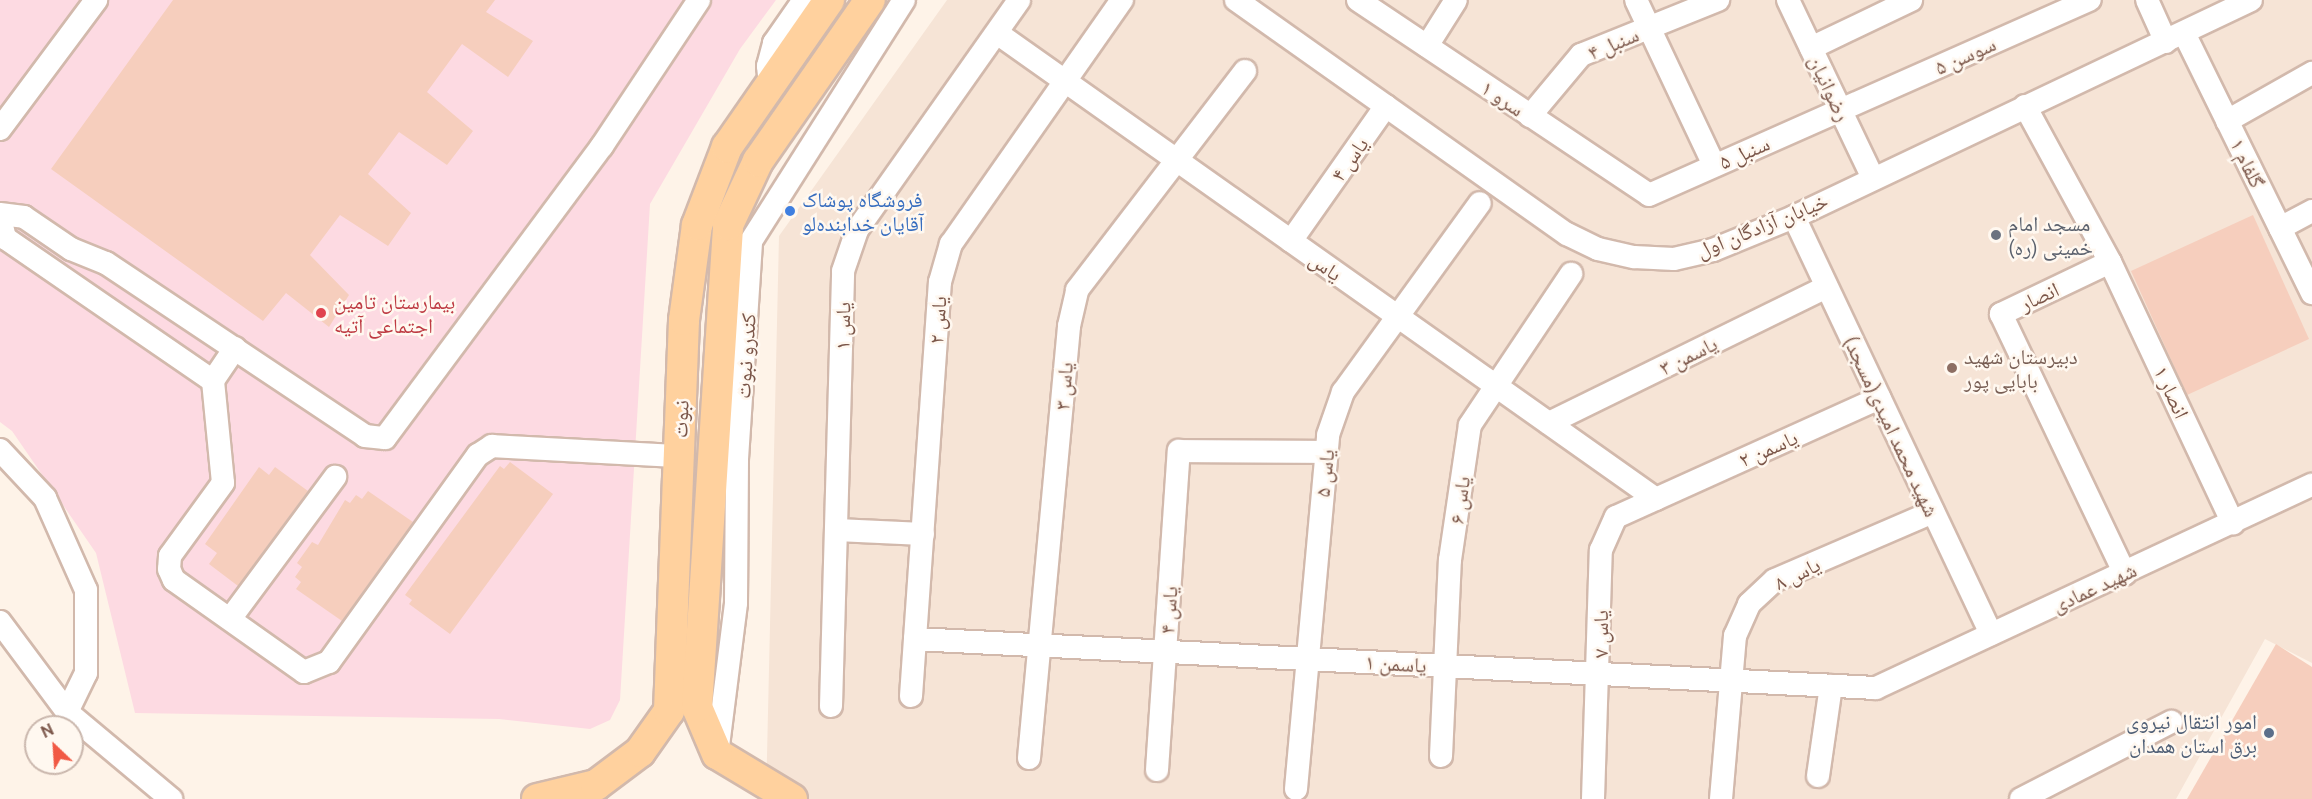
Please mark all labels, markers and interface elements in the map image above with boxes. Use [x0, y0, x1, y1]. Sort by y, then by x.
street label: سنبل ۴ [1584, 21, 1642, 65]
street label: سوسن ۵ [1931, 30, 1999, 80]
street label: رضوانیان [1804, 51, 1856, 125]
street label: سرو ۱ [1477, 75, 1529, 121]
street label: سنبل ۵ [1715, 130, 1773, 174]
street label: یاس ۴ [1325, 132, 1373, 186]
street label: گلفام ۱ [2225, 134, 2271, 192]
place label: فروشگاه پوشاک آقایان خدابنده‌لو [802, 186, 924, 236]
street label: خیابان آزادگان اول [1693, 187, 1831, 263]
marker: فروشگاه پوشاک آقایان خدابنده‌لو [783, 204, 797, 218]
place label: مسجد امام خمینی (ره) [2008, 210, 2093, 260]
marker: مسجد امام خمینی (ره) [1989, 228, 2003, 242]
street label: یاس [1305, 246, 1347, 286]
street label: انصار [2015, 276, 2063, 316]
place label: بیمارستان تامین اجتماعی آتیه [334, 288, 455, 338]
street label: یاس ۲ [923, 295, 951, 345]
street label: یاس ۱ [829, 302, 855, 350]
marker: بیمارستان تامین اجتماعی آتیه [312, 304, 330, 322]
street label: کندرو نبوت [729, 312, 761, 400]
street label: یاسمن ۳ [1655, 330, 1721, 380]
street label: (مسجد)شهید محمد امیدی [1839, 331, 1945, 521]
place label: دبیرستان شهید بابایی پور [1964, 343, 2078, 393]
street label: یاس ۳ [1048, 361, 1078, 411]
marker: دبیرستان شهید بابایی پور [1945, 361, 1959, 375]
street label: انصار ۱ [2149, 362, 2195, 422]
street label: نبوت [667, 400, 693, 438]
street label: یاسمن ۲ [1735, 424, 1801, 472]
street label: یاس ۵ [1309, 448, 1339, 498]
street label: یاس ۶ [1443, 474, 1475, 526]
street label: یاس ۸ [1770, 551, 1824, 595]
street label: شهید عمادی [2048, 556, 2140, 618]
street label: یاس ۴ [1154, 585, 1182, 635]
street label: یاس ۷ [1587, 610, 1613, 658]
street label: یاسمن ۱ [1365, 649, 1427, 677]
place label: امور انتقال نیروی برق استان همدان [2126, 708, 2257, 758]
north arrow [24, 715, 84, 775]
text: N [38, 720, 56, 741]
marker: امور انتقال نیروی برق استان همدان [2262, 726, 2276, 740]

